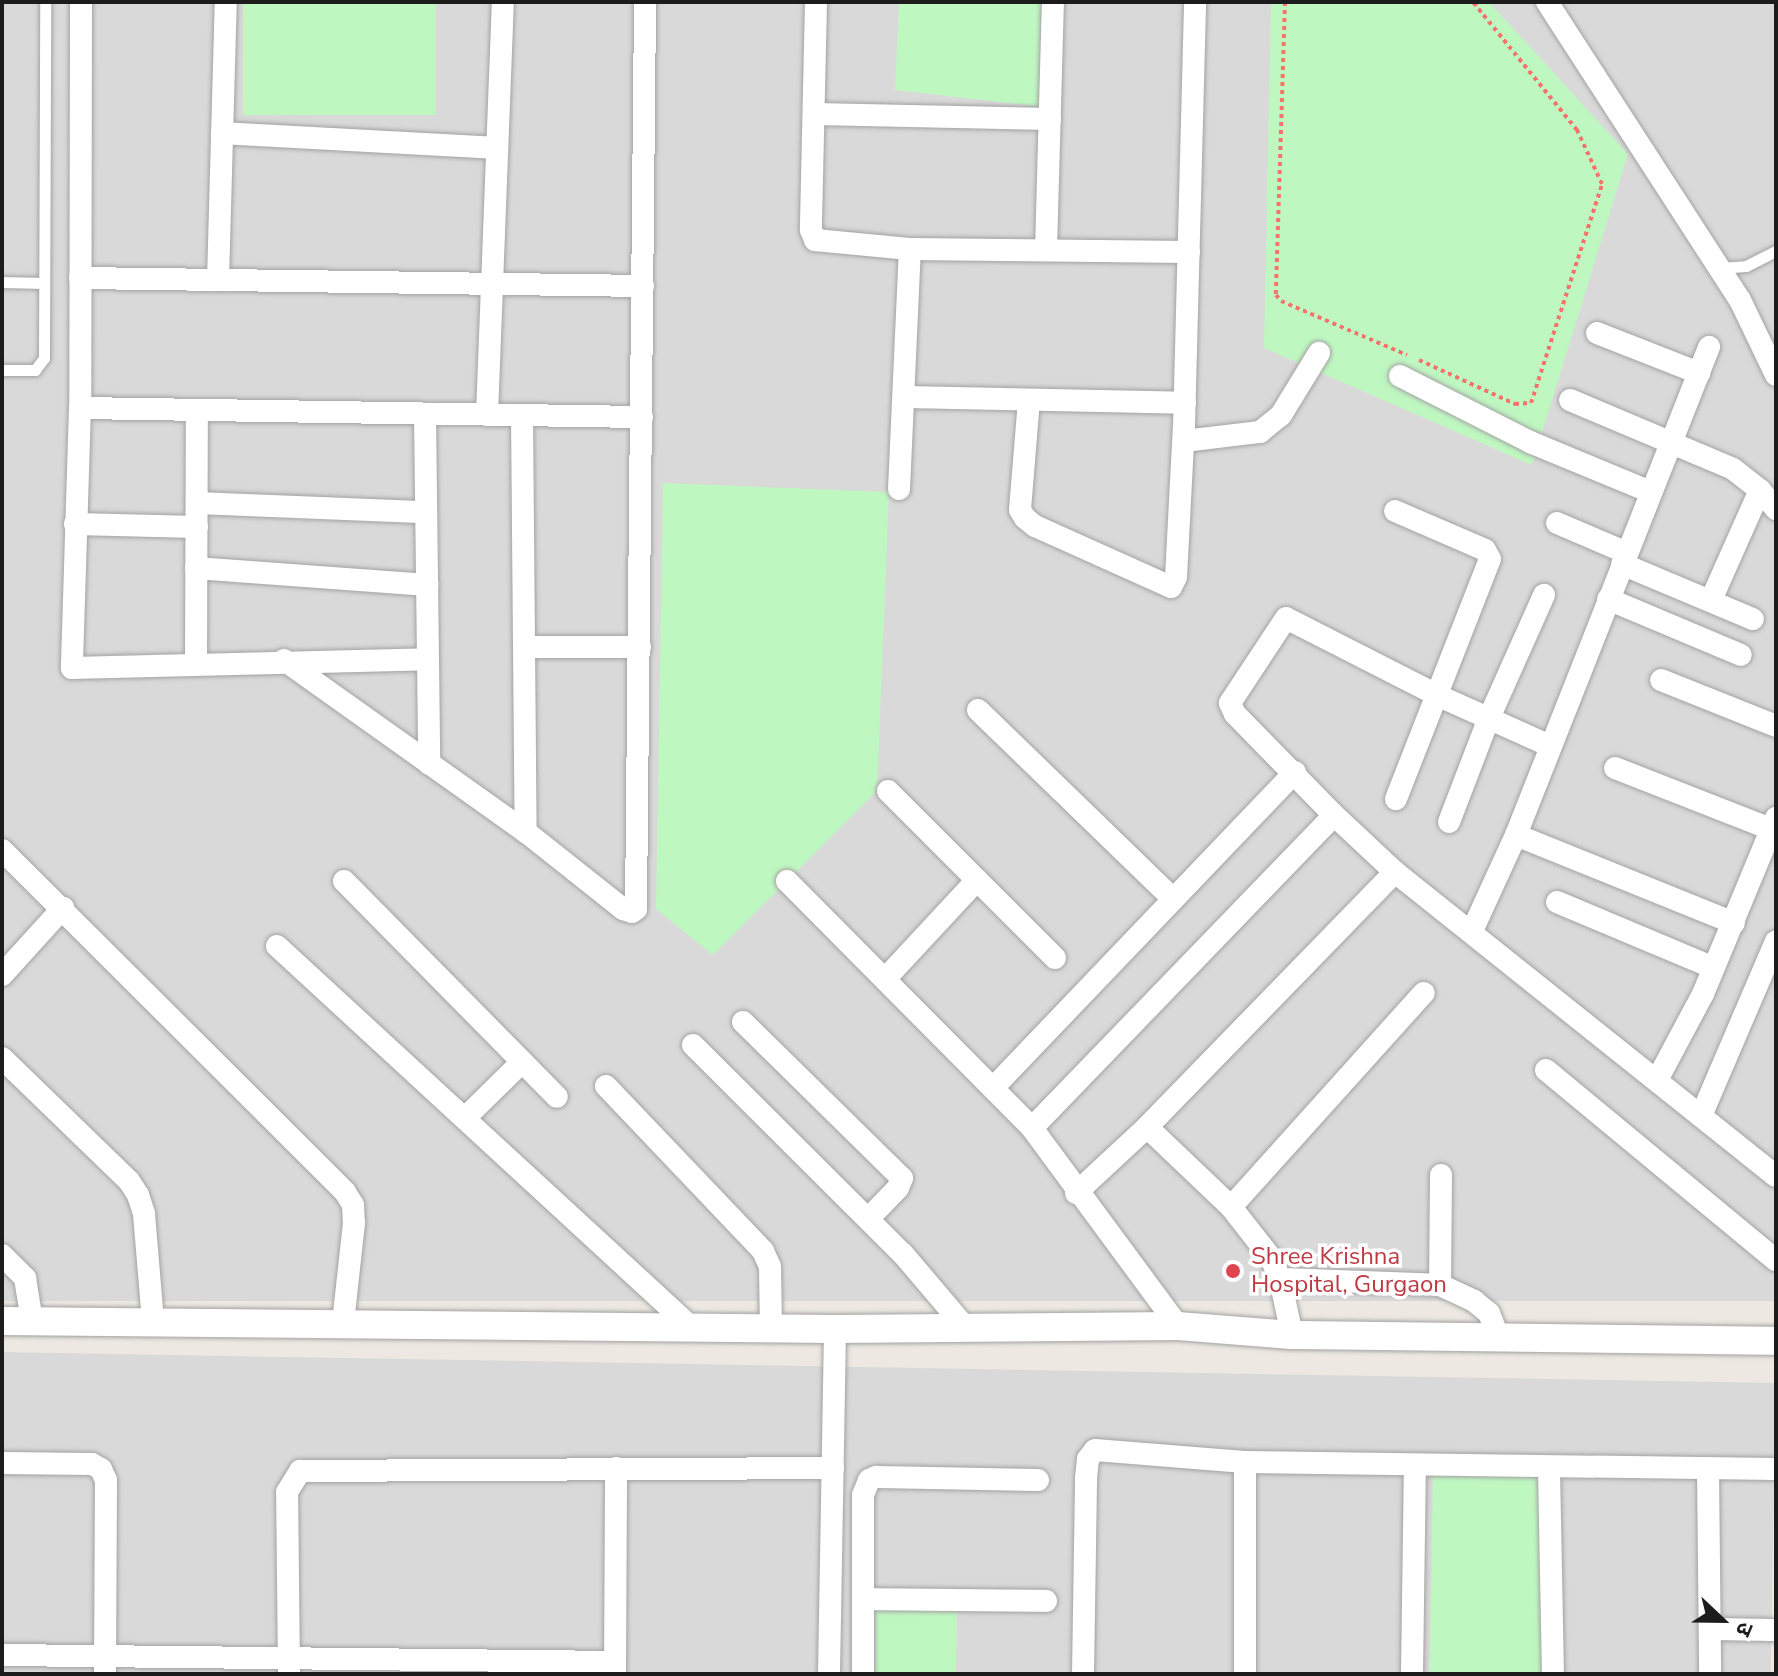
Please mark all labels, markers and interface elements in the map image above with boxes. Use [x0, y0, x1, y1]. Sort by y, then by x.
place label: Shree Krishna Hospital, Gurgaon [1251, 1243, 1447, 1299]
marker: Shree Krishna Hospital, Gurgaon [1222, 1260, 1244, 1282]
north arrow [1682, 1580, 1762, 1660]
text: उ [1728, 1617, 1761, 1641]

